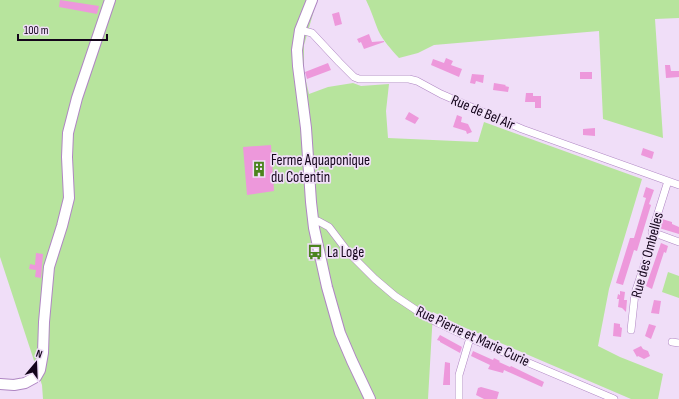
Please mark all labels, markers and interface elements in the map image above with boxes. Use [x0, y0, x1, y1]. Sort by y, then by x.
scale bar [18, 16, 107, 42]
text: 100 m [24, 23, 49, 38]
street label: Rue de Bel Air [448, 90, 518, 135]
place label: Ferme Aquaponique du Cotentin [271, 151, 370, 187]
building icon: Ferme Aquaponique du Cotentin [250, 160, 268, 178]
street label: Rue des Ombelles [627, 210, 668, 300]
bus stop icon: La Loge [306, 243, 324, 261]
place label: La Loge [327, 243, 364, 262]
street label: Rue Pierre et Marie Curie [413, 302, 533, 371]
north arrow [16, 343, 56, 383]
text: N [34, 347, 44, 361]

